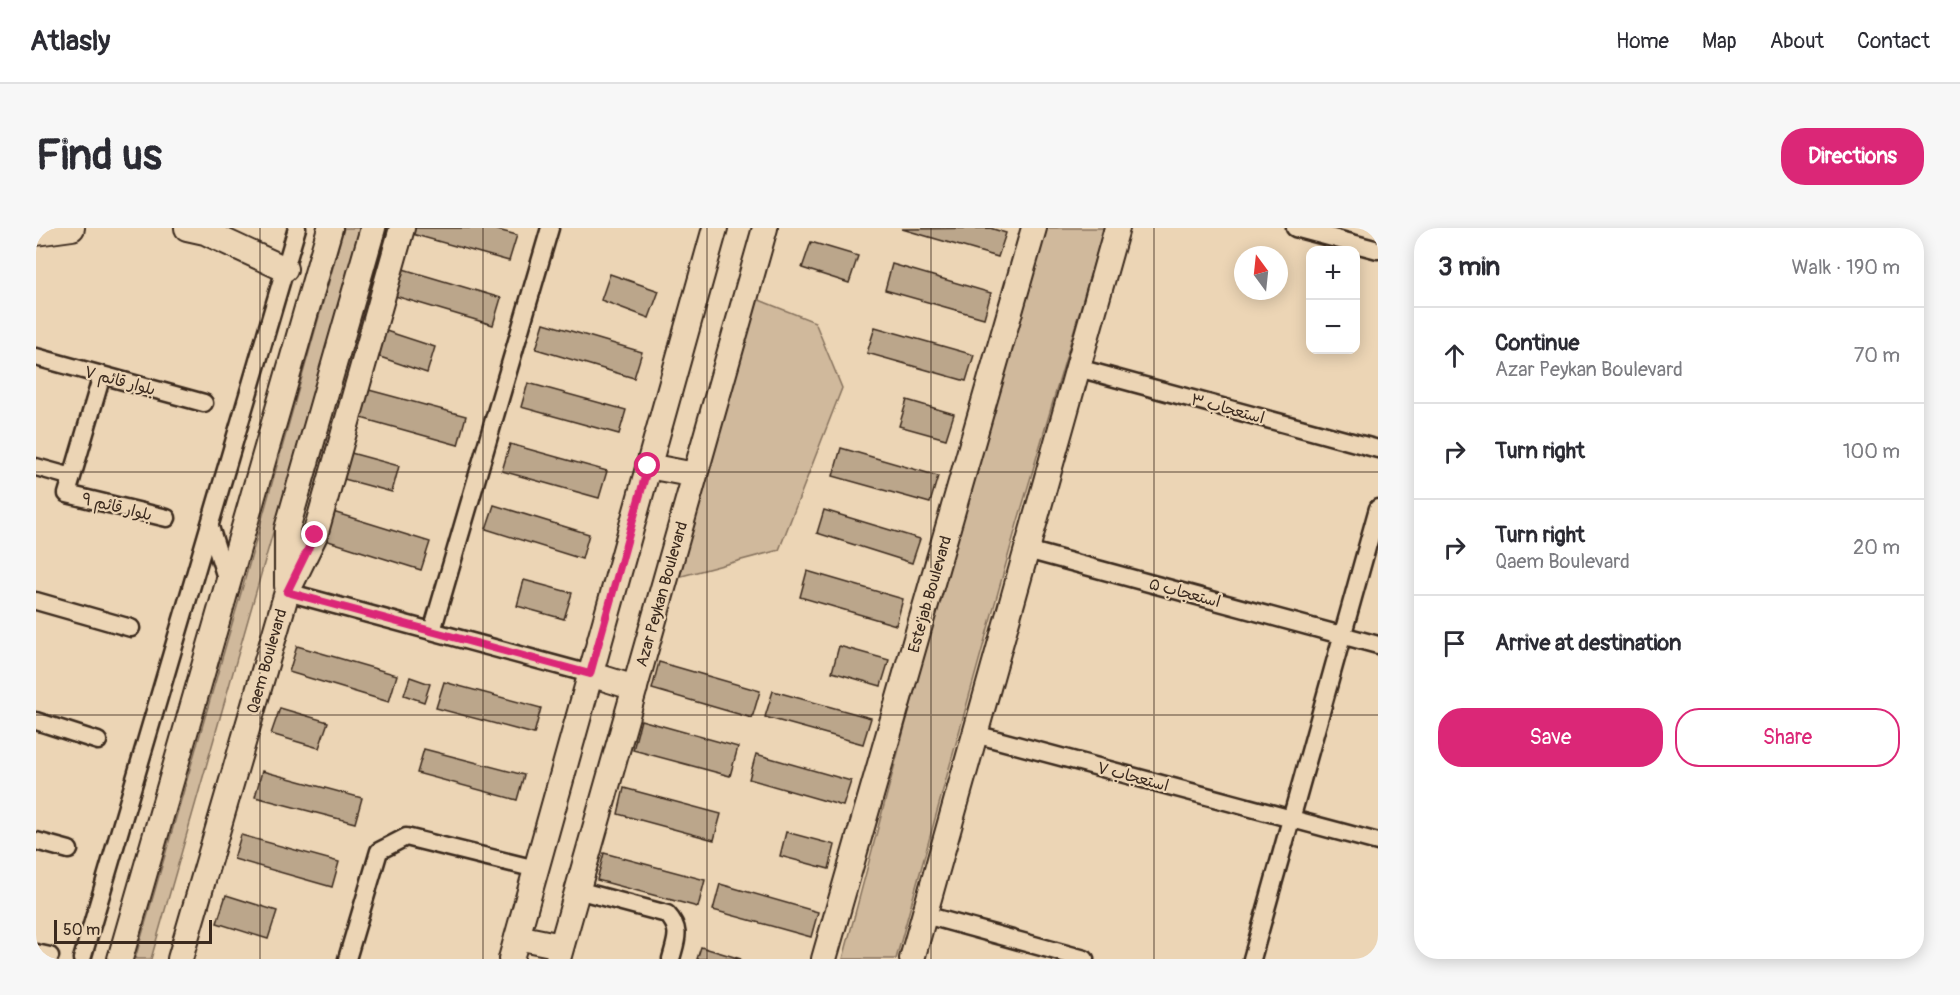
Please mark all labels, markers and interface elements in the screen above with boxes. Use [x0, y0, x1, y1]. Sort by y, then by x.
text: Atlasly [30, 24, 110, 59]
text: Home [1616, 28, 1669, 55]
text: Map [1702, 28, 1737, 55]
text: About [1770, 28, 1824, 55]
text: Contact [1857, 28, 1930, 55]
button: Directions [1781, 128, 1924, 185]
text: Find us [36, 130, 162, 182]
north arrow [1234, 246, 1288, 300]
map controls [1306, 246, 1360, 354]
button: + [1306, 246, 1360, 300]
text: 3 min [1438, 251, 1500, 283]
text: Walk · 190 m [1792, 255, 1900, 280]
button: − [1306, 300, 1360, 354]
text: Continue [1495, 329, 1579, 357]
icon: ahead [1438, 339, 1471, 372]
text: 70 m [1854, 343, 1900, 368]
text: Azar Peykan Boulevard [1495, 357, 1683, 382]
street label: بلوار قائم ۷ [81, 362, 158, 402]
street label: استعجاب ۳ [1189, 390, 1267, 428]
icon: right [1438, 435, 1471, 468]
text: Turn right [1495, 437, 1585, 465]
text: 100 m [1843, 439, 1900, 464]
route start [634, 452, 660, 478]
street label: بلوار قائم ۹ [79, 489, 154, 527]
street label: Azar Peykan Boulevard [632, 519, 692, 669]
route end [301, 521, 327, 547]
text: Turn right [1495, 521, 1585, 549]
icon: right [1438, 531, 1471, 564]
street label: Este'jab Boulevard [904, 534, 956, 655]
text: 20 m [1853, 535, 1900, 560]
text: Qaem Boulevard [1495, 549, 1630, 574]
street label: استعجاب ۵ [1147, 574, 1223, 612]
street label: Qaem Boulevard [242, 607, 291, 716]
icon: arrive [1438, 627, 1471, 660]
text: Arrive at destination [1495, 629, 1681, 657]
button: Save [1438, 708, 1663, 767]
button: Share [1675, 708, 1900, 767]
street label: استعجاب ۷ [1095, 758, 1171, 796]
scale bar [54, 917, 212, 944]
text: 50 m [63, 920, 100, 940]

